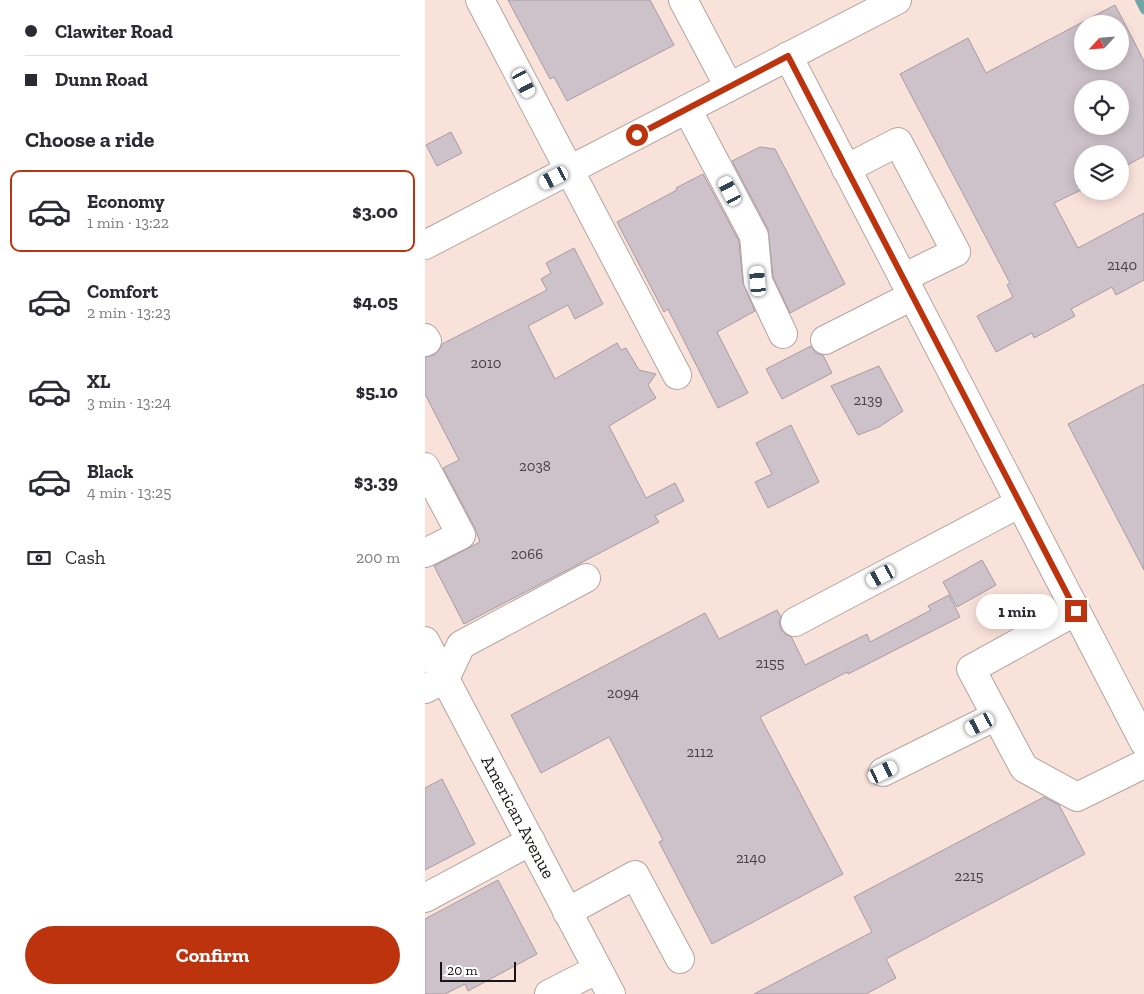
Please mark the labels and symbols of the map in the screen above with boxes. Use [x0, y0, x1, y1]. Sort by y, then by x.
north arrow [1074, 15, 1129, 70]
car [510, 66, 537, 100]
route start [626, 124, 648, 146]
car [537, 165, 570, 191]
car [716, 174, 743, 208]
house number: 2140 [1107, 256, 1137, 274]
car [749, 265, 766, 297]
house number: 2010 [471, 354, 501, 372]
house number: 2139 [854, 391, 882, 409]
house number: 2038 [519, 457, 551, 475]
house number: 2066 [511, 545, 543, 563]
car [864, 562, 897, 590]
callout: 1 min [976, 594, 1059, 628]
route end [1065, 600, 1087, 622]
house number: 2155 [756, 654, 785, 672]
house number: 2094 [607, 684, 639, 702]
car [963, 711, 996, 737]
house number: 2112 [686, 743, 714, 761]
street label: American Avenue [476, 752, 560, 882]
car [866, 759, 899, 785]
house number: 2140 [736, 849, 766, 867]
house number: 2215 [955, 867, 984, 885]
scale bar [440, 959, 516, 982]

